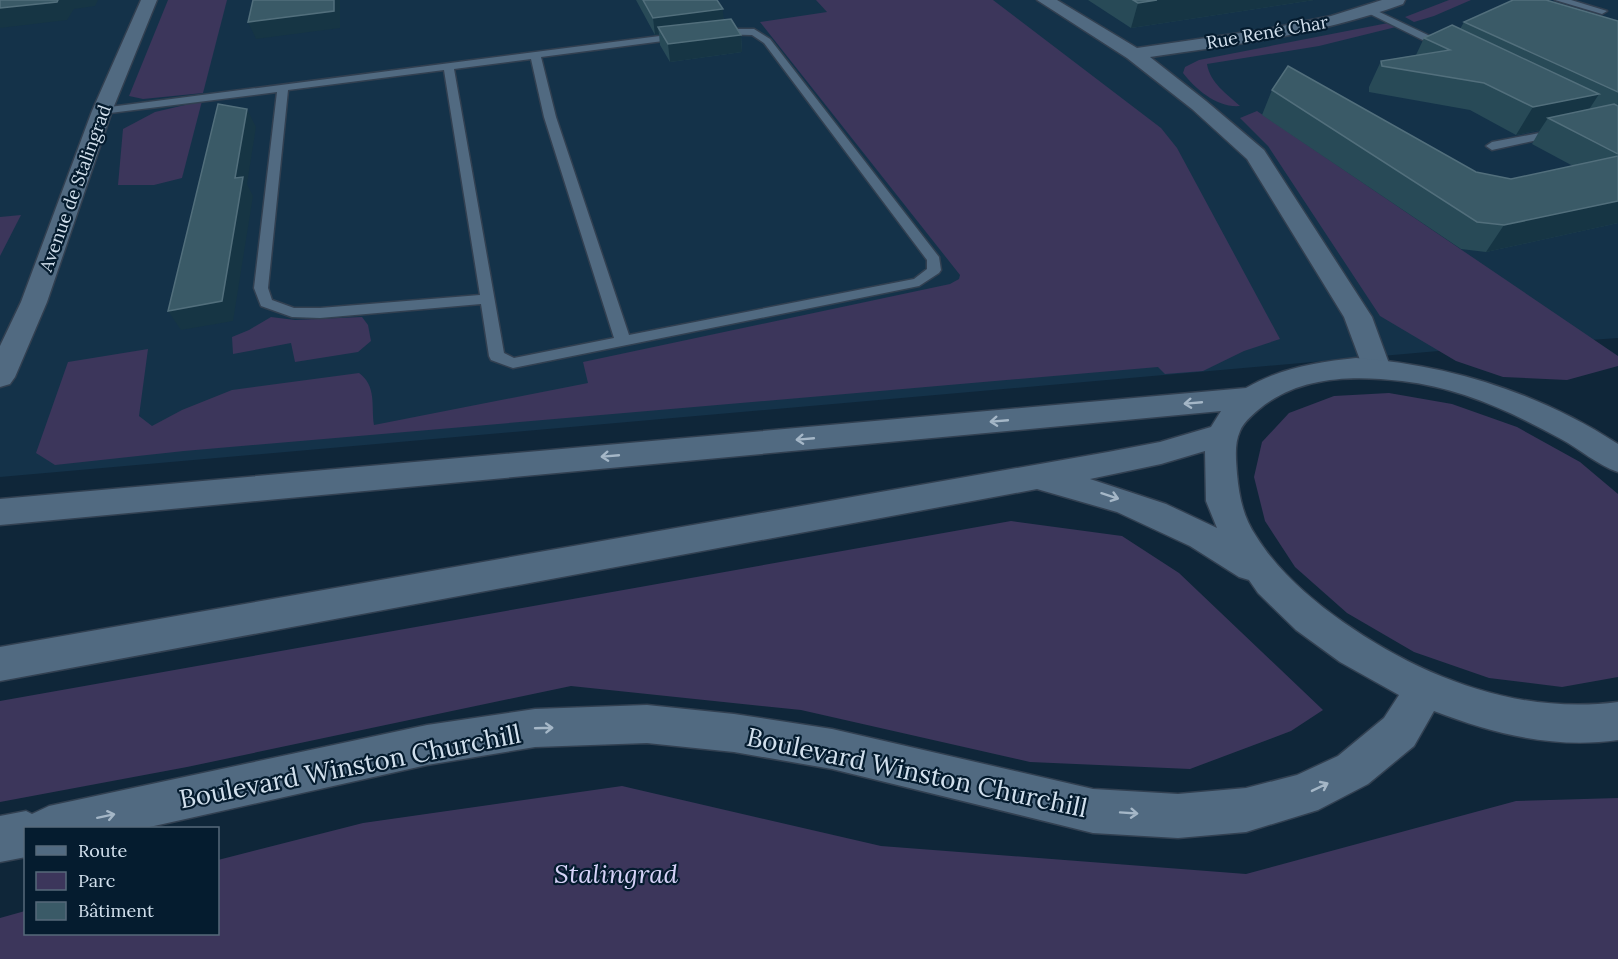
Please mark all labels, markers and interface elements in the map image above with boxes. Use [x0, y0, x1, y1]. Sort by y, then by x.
street label: Rue René Char [1204, 10, 1330, 54]
street label: Avenue de Stalingrad [34, 101, 116, 276]
one-way arrow [1183, 398, 1203, 409]
one-way arrow [989, 416, 1009, 427]
one-way arrow [795, 434, 815, 445]
one-way arrow [601, 451, 621, 462]
one-way arrow [1100, 491, 1119, 502]
street label: Boulevard Winston Churchill [176, 717, 524, 815]
street label: Boulevard Winston Churchill [744, 720, 1090, 824]
one-way arrow [534, 723, 554, 734]
one-way arrow [1311, 780, 1329, 792]
one-way arrow [1119, 808, 1139, 819]
one-way arrow [96, 810, 116, 821]
legend [24, 827, 219, 935]
text: Route [78, 839, 127, 862]
park label: Stalingrad [554, 857, 678, 890]
text: Parc [78, 869, 115, 892]
text: Bâtiment [78, 899, 154, 922]

